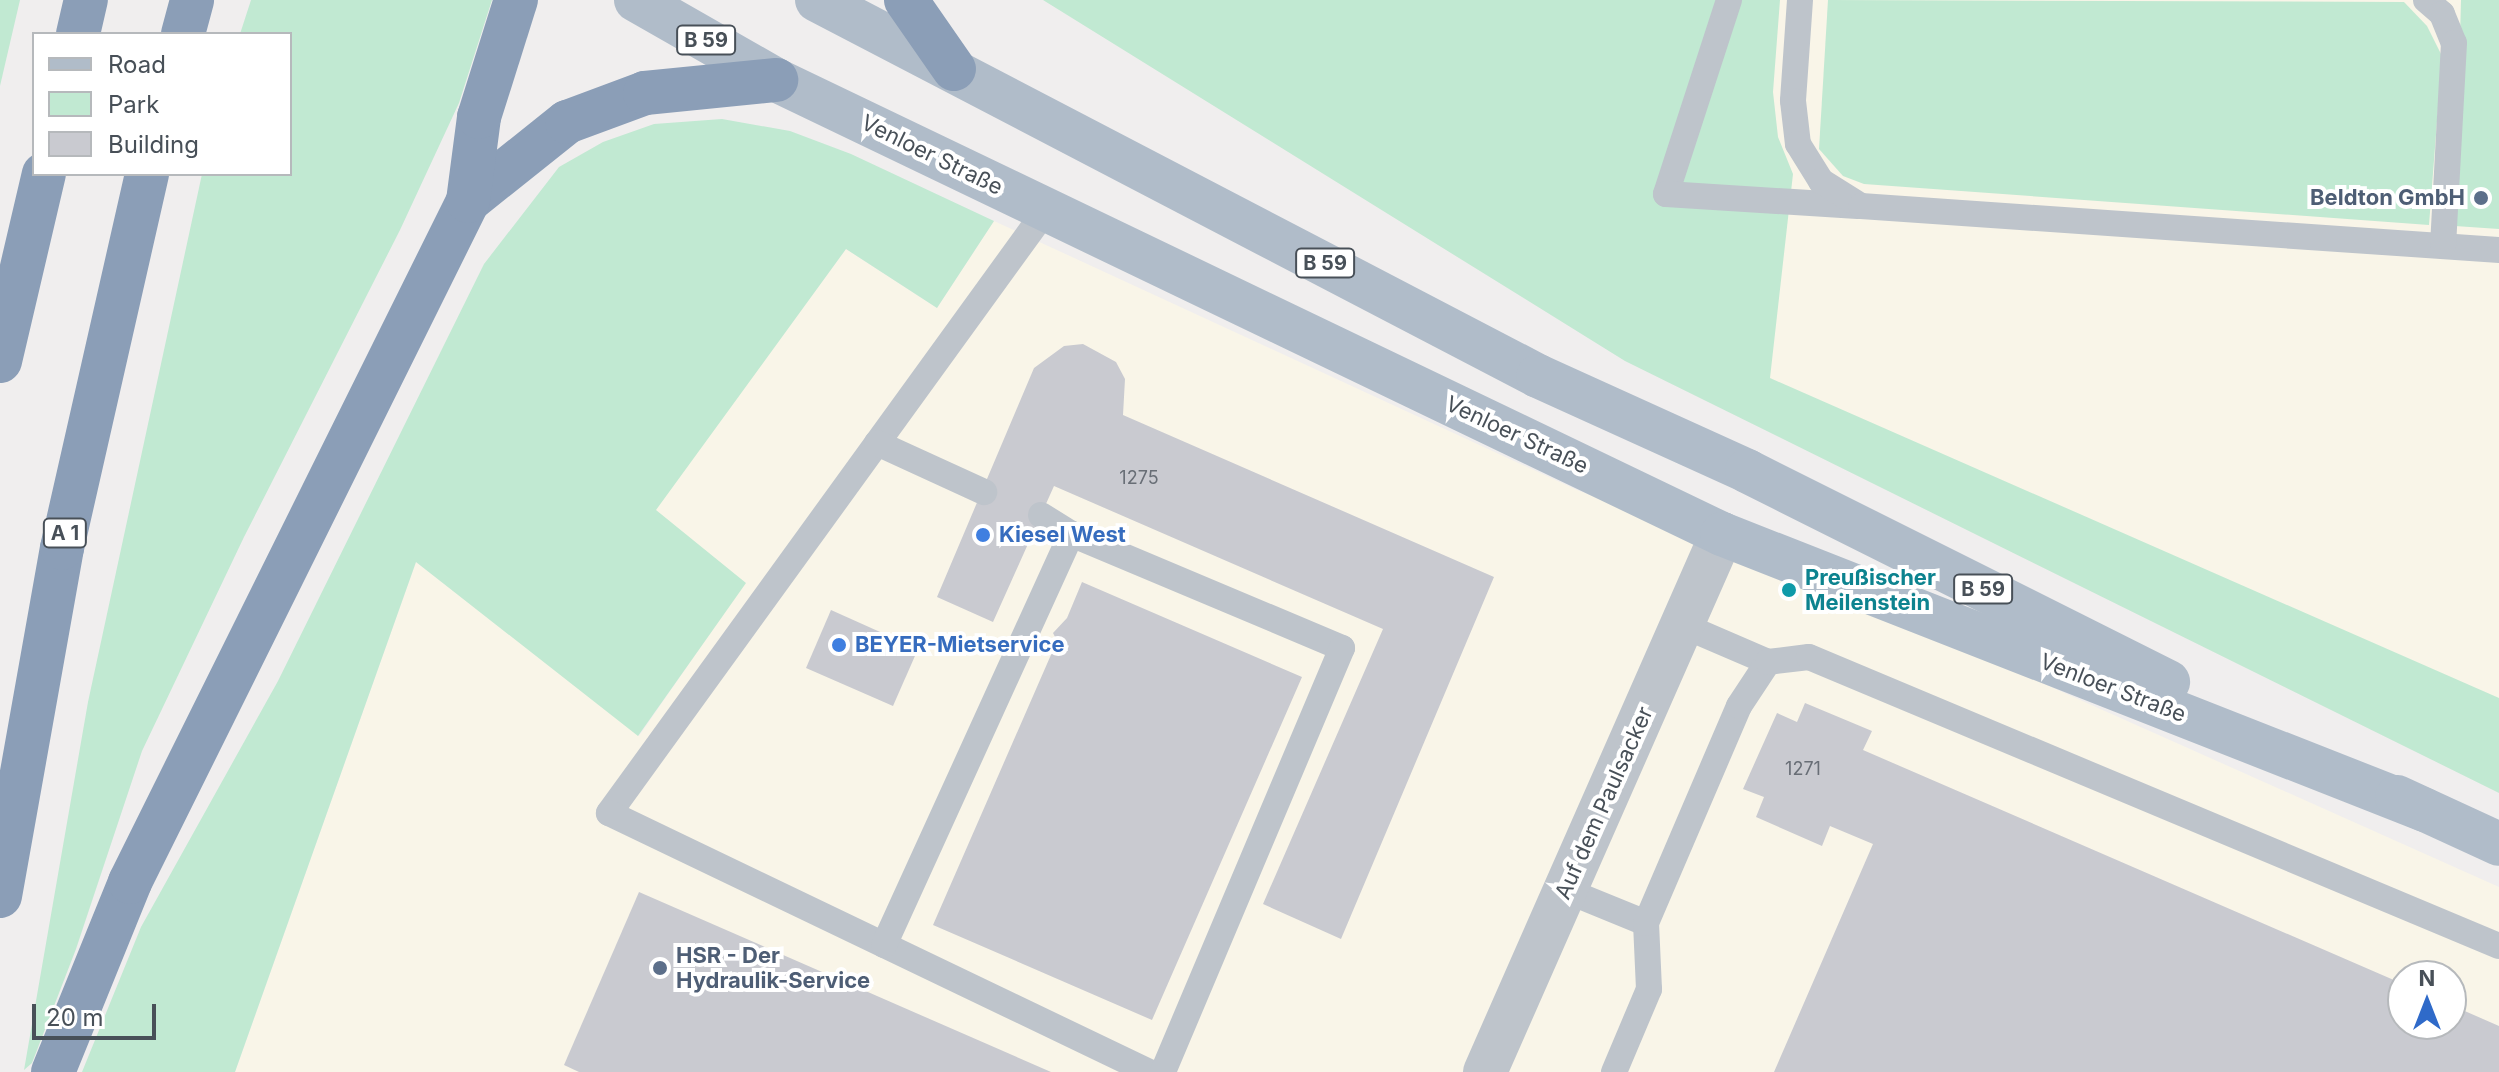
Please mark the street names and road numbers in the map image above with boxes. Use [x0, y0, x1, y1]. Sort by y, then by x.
road number: B 59 [676, 24, 736, 56]
street label: Venloer Straße [857, 109, 1007, 201]
road number: B 59 [1295, 247, 1355, 279]
street label: Venloer Straße [1442, 390, 1592, 480]
road number: A 1 [41, 517, 89, 549]
road number: B 59 [1953, 573, 2013, 605]
street label: Venloer Straße [2036, 648, 2190, 728]
street label: Auf dem Paulsacker [1550, 703, 1658, 903]

